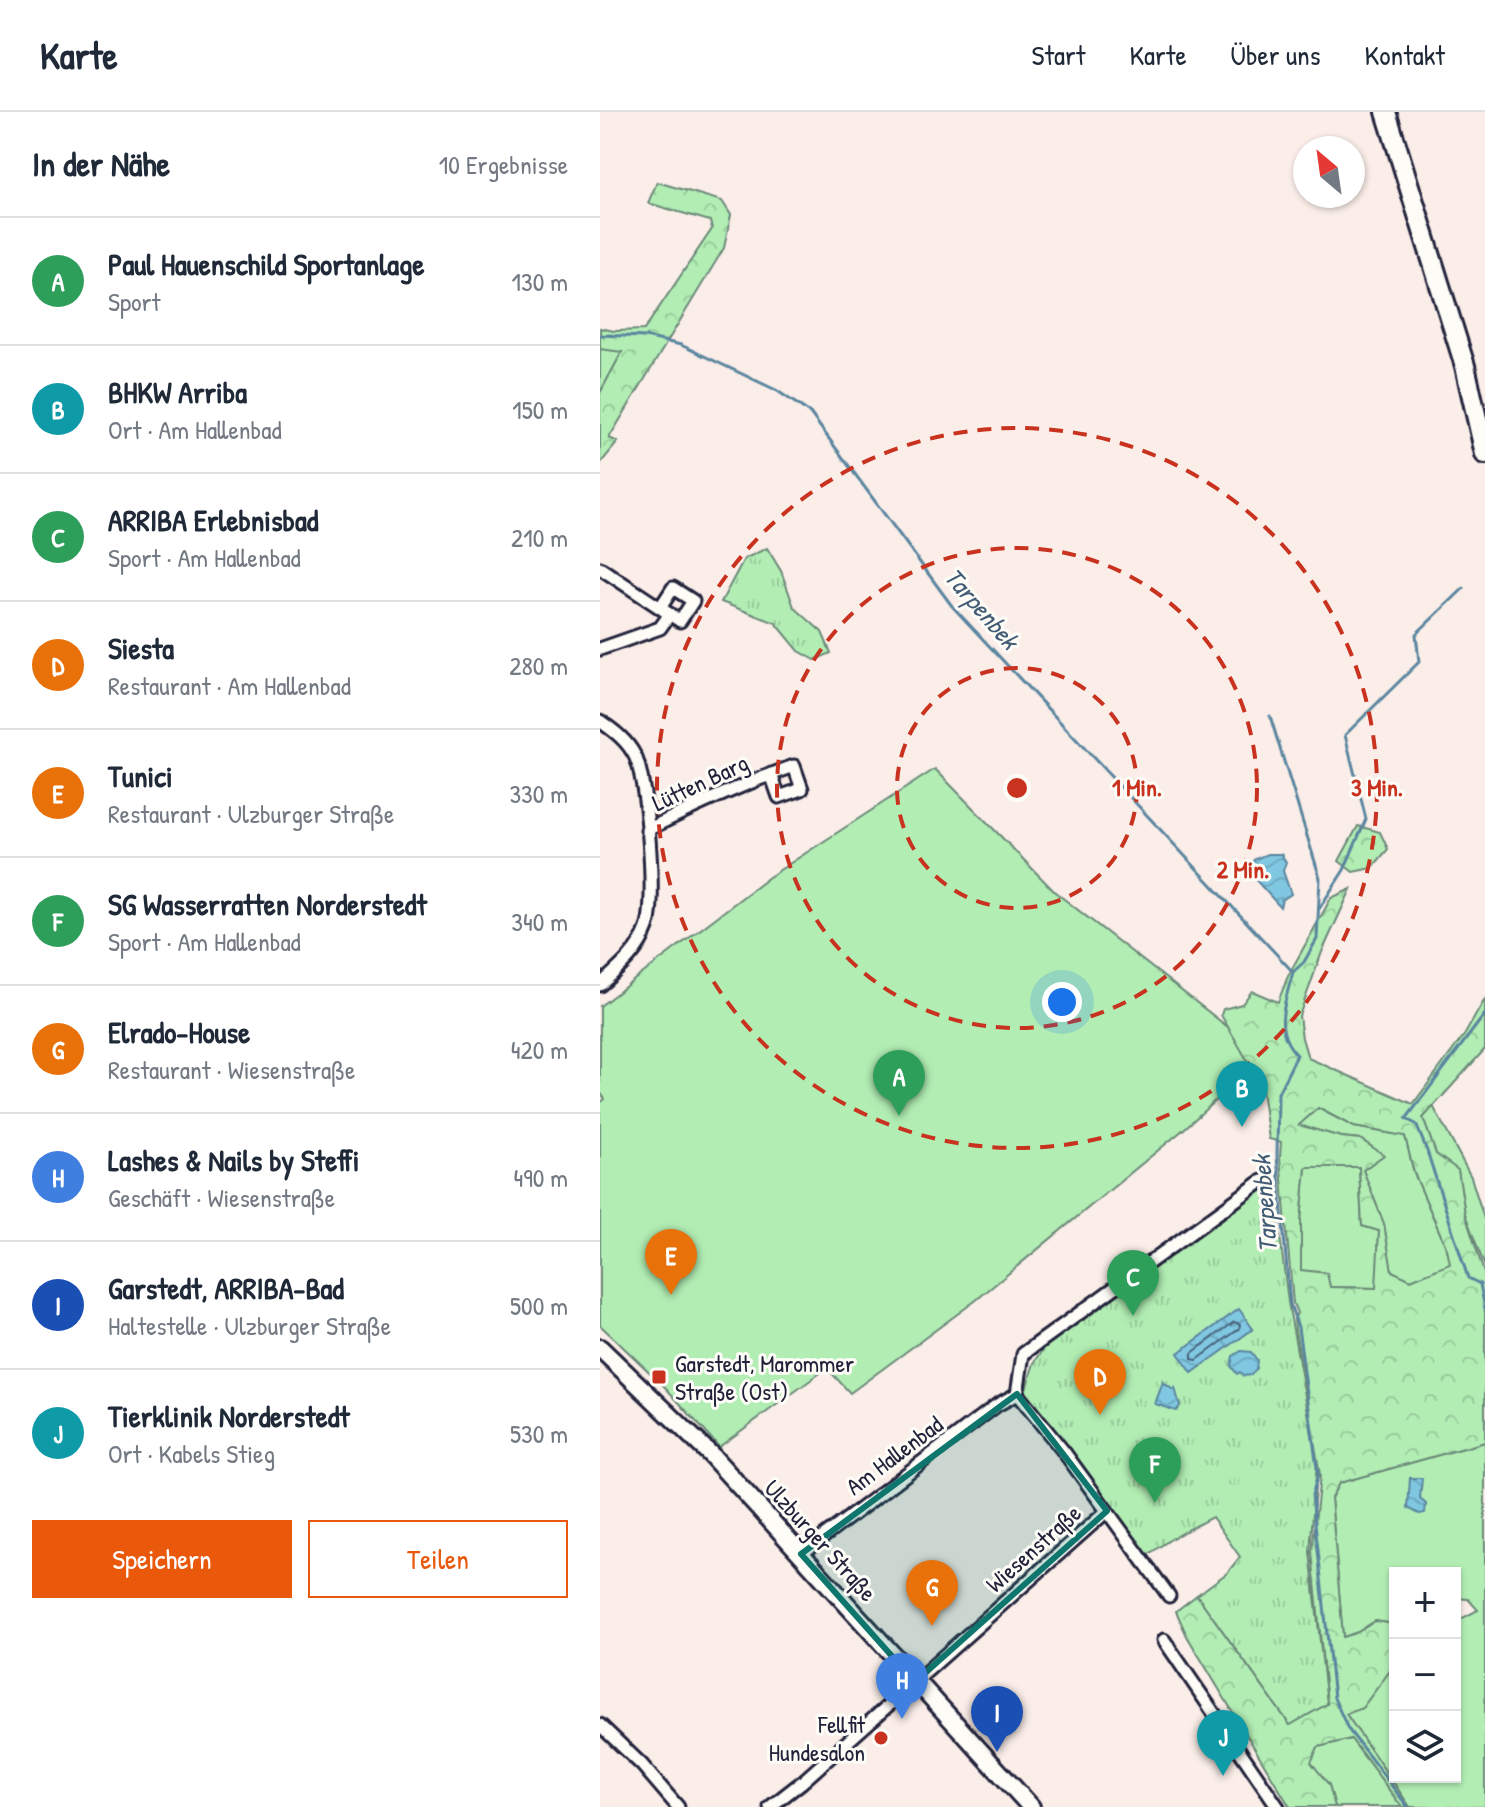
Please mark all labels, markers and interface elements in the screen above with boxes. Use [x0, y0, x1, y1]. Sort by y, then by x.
text: Karte [40, 29, 118, 81]
text: Start [1032, 36, 1085, 74]
text: Karte [1129, 36, 1187, 74]
text: Über uns [1231, 36, 1321, 74]
text: Kontakt [1365, 36, 1445, 74]
north arrow [1293, 136, 1365, 208]
text: In der Nähe [32, 141, 170, 187]
text: 10 Ergebnisse [439, 147, 568, 182]
text: Paul Hauenschild Sportanlage [108, 244, 424, 284]
text: A [52, 264, 64, 299]
text: 130 m [512, 264, 568, 299]
text: Sport [108, 284, 161, 319]
text: BHKW Arriba [108, 372, 247, 412]
text: B [51, 392, 65, 427]
text: 150 m [512, 392, 568, 427]
text: Ort · Am Hallenbad [108, 412, 282, 447]
text: ARRIBA Erlebnisbad [108, 500, 318, 540]
text: C [51, 520, 65, 555]
text: 210 m [511, 520, 568, 555]
text: Sport · Am Hallenbad [108, 540, 301, 575]
water label: Tarpenbek [936, 560, 1029, 659]
text: Siesta [108, 628, 174, 668]
text: D [52, 648, 64, 683]
text: 280 m [509, 648, 568, 683]
text: Restaurant · Am Hallenbad [108, 668, 351, 703]
street label: Lütten Barg [647, 746, 753, 818]
text: Tunici [108, 756, 173, 796]
text: 1 Min. [1112, 771, 1162, 803]
text: 3 Min. [1351, 771, 1403, 803]
centre of rings [1003, 774, 1031, 802]
text: E [52, 776, 64, 811]
text: 330 m [509, 776, 568, 811]
text: Restaurant · Ulzburger Straße [108, 796, 394, 831]
text: 2 Min. [1217, 853, 1269, 885]
text: SG Wasserratten Norderstedt [108, 884, 427, 924]
text: F [53, 904, 63, 939]
text: 340 m [511, 904, 568, 939]
text: Sport · Am Hallenbad [108, 924, 301, 959]
your location [1042, 982, 1082, 1022]
text: Elrado-House [108, 1012, 250, 1052]
text: G [52, 1032, 64, 1067]
text: 420 m [511, 1032, 568, 1067]
pin: A [873, 1050, 925, 1116]
text: Restaurant · Wiesenstraße [108, 1052, 355, 1087]
pin: B [1216, 1061, 1268, 1127]
text: Lashes & Nails by Steffi [108, 1140, 360, 1180]
water label: Tarpenbek [1243, 1152, 1286, 1254]
text: H [52, 1160, 64, 1195]
text: 490 m [513, 1160, 568, 1195]
text: Geschäft · Wiesenstraße [108, 1180, 335, 1215]
pin: E [645, 1229, 697, 1295]
pin: C [1107, 1250, 1159, 1316]
text: Garstedt, ARRIBA-Bad [108, 1268, 344, 1308]
text: I [55, 1288, 61, 1323]
text: 500 m [510, 1288, 568, 1323]
text: Haltestelle · Ulzburger Straße [108, 1308, 391, 1343]
place label: Garstedt, Marommer Straße (Ost) [675, 1347, 854, 1407]
pin: D [1074, 1349, 1126, 1415]
marker: Garstedt, Marommer Straße (Ost) [650, 1368, 668, 1386]
text: Tierklinik Norderstedt [108, 1396, 350, 1436]
street label: Am Hallenbad [839, 1408, 949, 1502]
text: J [53, 1416, 63, 1451]
text: 530 m [510, 1416, 568, 1451]
text: Ort · Kabels Stieg [108, 1436, 275, 1471]
pin: F [1129, 1437, 1181, 1503]
street label: Ulzburger Straße [758, 1472, 885, 1608]
street label: Wiesenstraße [979, 1496, 1088, 1599]
button: Speichern [32, 1520, 292, 1598]
button: Teilen [308, 1520, 568, 1598]
pin: G [906, 1560, 958, 1626]
map controls [1389, 1567, 1461, 1783]
button: + [1389, 1567, 1461, 1639]
button: − [1389, 1639, 1461, 1711]
pin: H [876, 1653, 928, 1719]
pin: I [971, 1686, 1023, 1752]
place label: Fellfit Hundesalon [769, 1708, 866, 1768]
pin: J [1197, 1710, 1249, 1776]
button: layers [1389, 1711, 1461, 1783]
marker: Fellfit Hundesalon [872, 1729, 890, 1747]

